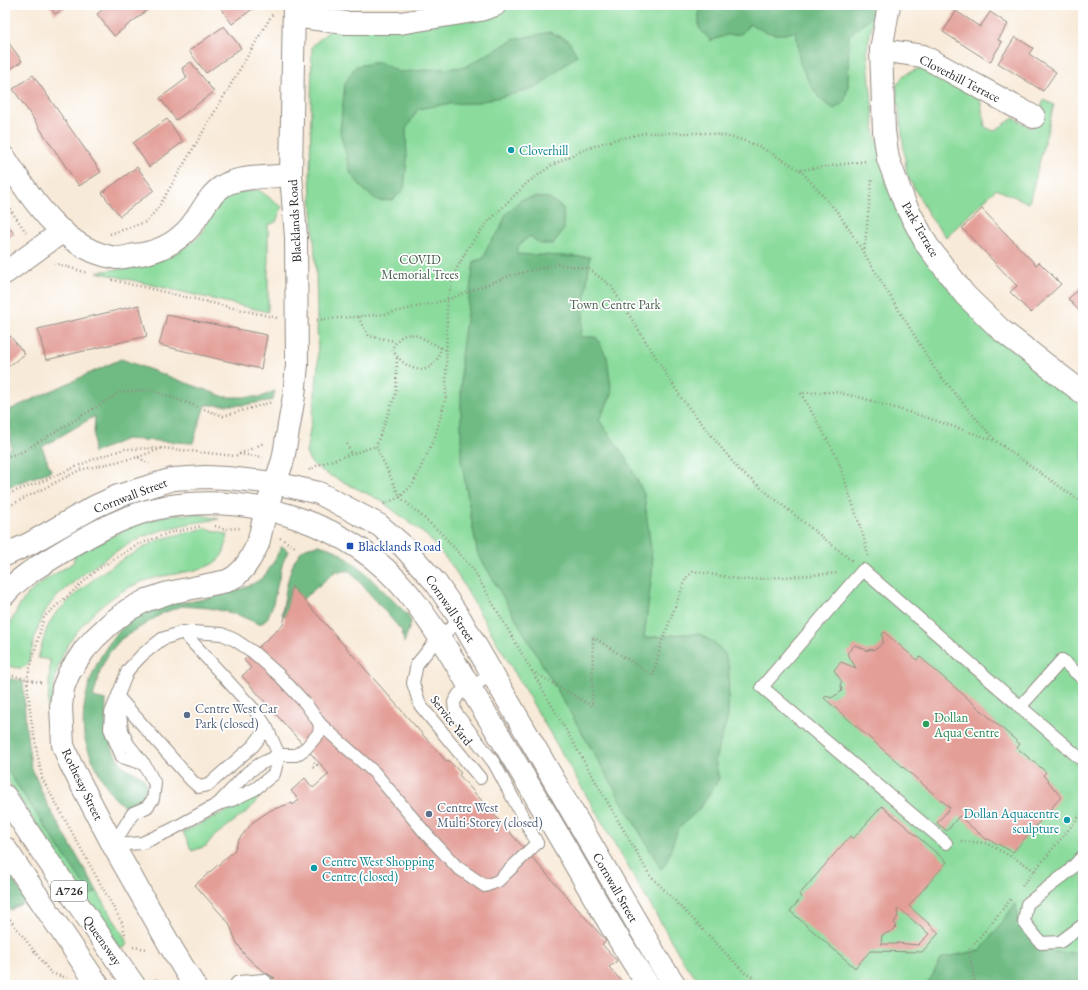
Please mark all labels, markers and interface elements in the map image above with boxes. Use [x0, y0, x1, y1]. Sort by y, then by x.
street label: Cloverhill Terrace [916, 51, 1003, 106]
place label: Cloverhill [519, 142, 569, 159]
marker: Cloverhill [506, 145, 516, 155]
street label: Blacklands Road [284, 179, 305, 263]
street label: Park Terrace [898, 199, 943, 260]
park label: COVID Memorial Trees [381, 251, 459, 283]
park label: Town Centre Park [569, 296, 662, 313]
street label: Cornwall Street [91, 474, 170, 517]
place label: Blacklands Road [358, 538, 442, 555]
marker: Blacklands Road [345, 541, 355, 551]
street label: Cornwall Street [422, 571, 479, 645]
street label: Service Yard [427, 692, 477, 749]
place label: Centre West Car Park (closed) [195, 700, 278, 732]
place label: Dollan Aqua Centre [933, 709, 999, 741]
marker: Centre West Car Park (closed) [182, 710, 192, 720]
marker: Dollan Aqua Centre [921, 719, 931, 729]
street label: Rothesay Street [58, 746, 107, 823]
place label: Centre West Multi-Storey (closed) [437, 799, 543, 831]
place label: Dollan Aquacentre sculpture [964, 805, 1059, 837]
marker: Centre West Multi-Storey (closed) [424, 809, 434, 819]
marker: Dollan Aquacentre sculpture [1062, 815, 1072, 825]
street label: Cornwall Street [589, 849, 642, 925]
place label: Centre West Shopping Centre (closed) [322, 853, 435, 885]
marker: Centre West Shopping Centre (closed) [309, 863, 319, 873]
road number: A726 [51, 881, 87, 901]
street label: Queensway [79, 912, 126, 969]

